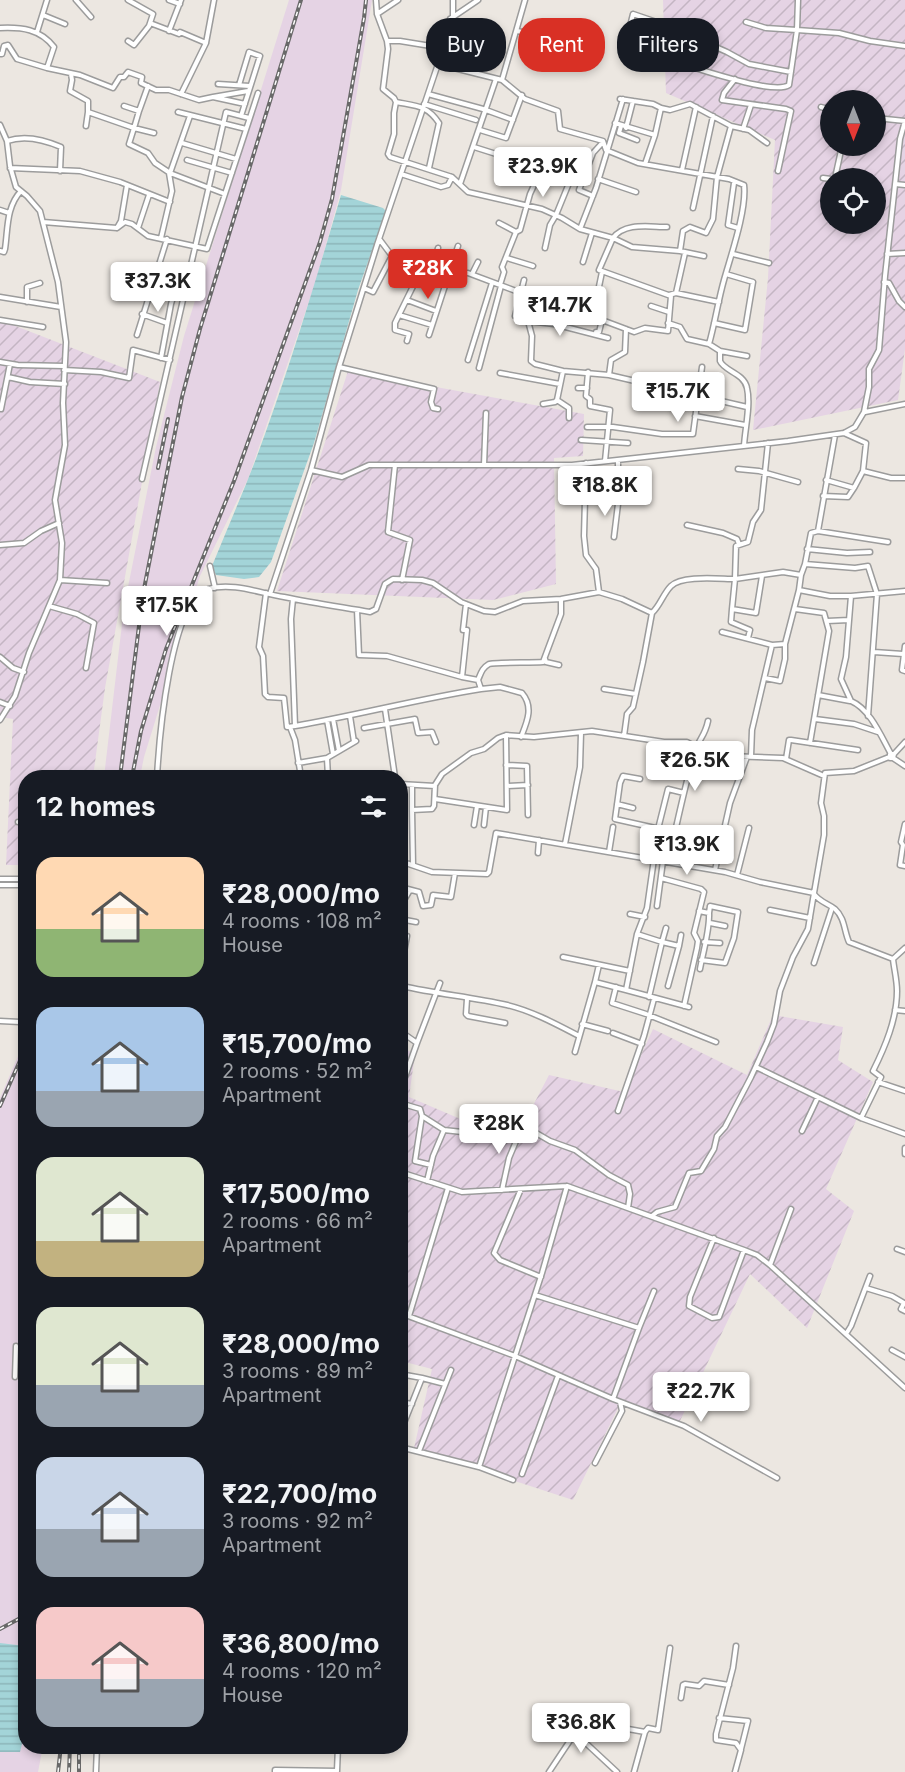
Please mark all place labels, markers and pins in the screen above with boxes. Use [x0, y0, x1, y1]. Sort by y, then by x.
pin: ₹23.9K [494, 147, 592, 198]
pin: ₹28K [392, 249, 464, 300]
pin: ₹37.3K [109, 262, 207, 313]
pin: ₹14.7K [511, 286, 609, 337]
pin: ₹15.7K [629, 372, 727, 423]
pin: ₹18.8K [556, 466, 654, 517]
pin: ₹17.5K [118, 586, 216, 637]
pin: ₹26.5K [646, 741, 744, 792]
pin: ₹13.9K [638, 825, 736, 876]
pin: ₹28K [463, 1104, 535, 1155]
pin: ₹22.7K [652, 1372, 750, 1423]
pin: ₹36.8K [532, 1703, 630, 1754]

